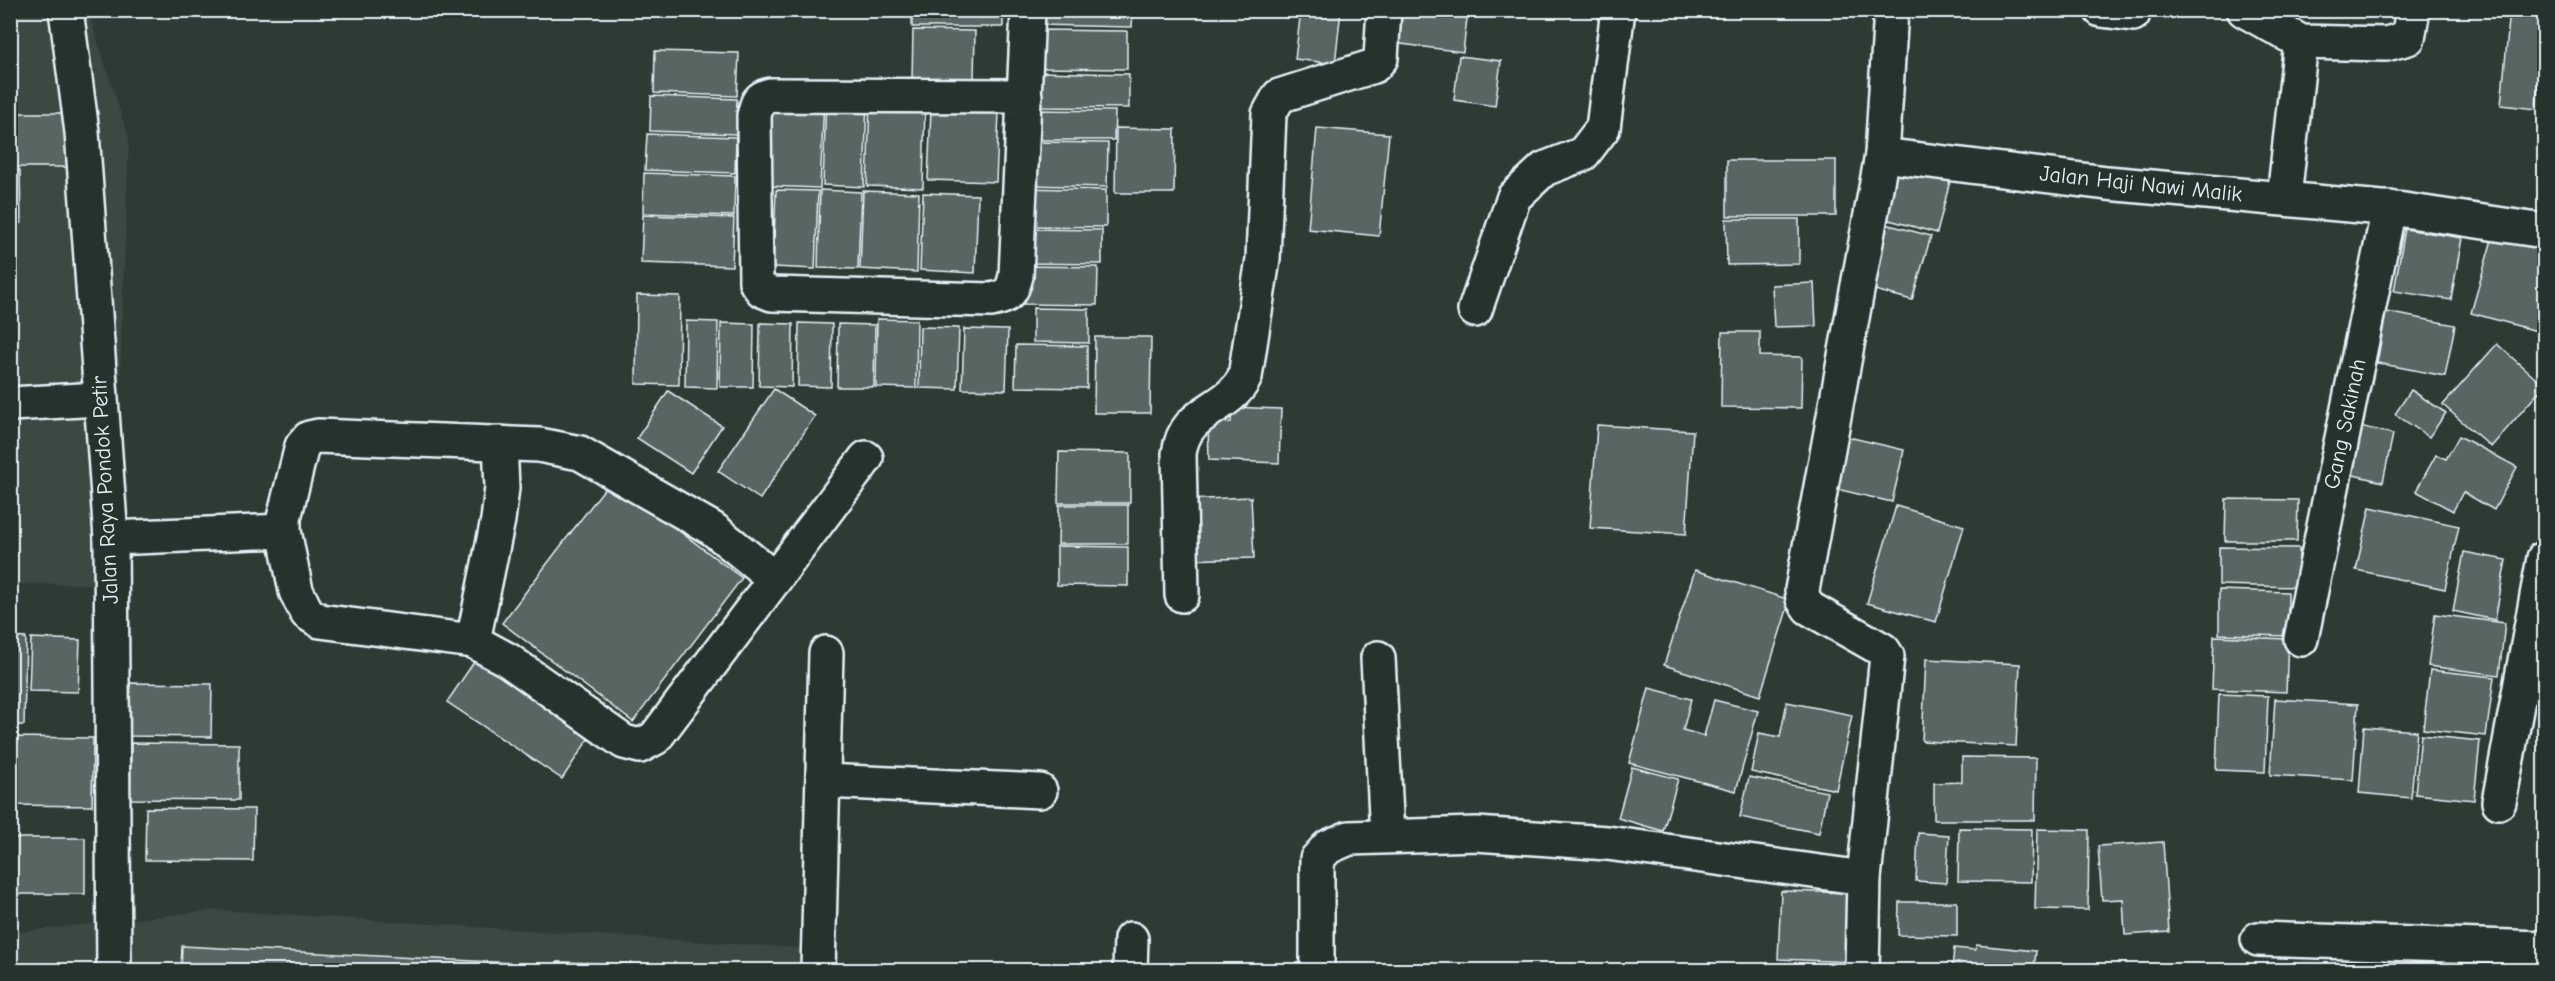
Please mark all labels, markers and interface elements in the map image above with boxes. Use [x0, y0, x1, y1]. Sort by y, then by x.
street label: Jalan Haji Nawi Malik [2038, 160, 2244, 208]
street label: Gang Sakinah [2318, 356, 2372, 492]
street label: Jalan Raya Pondok Petir [86, 375, 124, 605]

